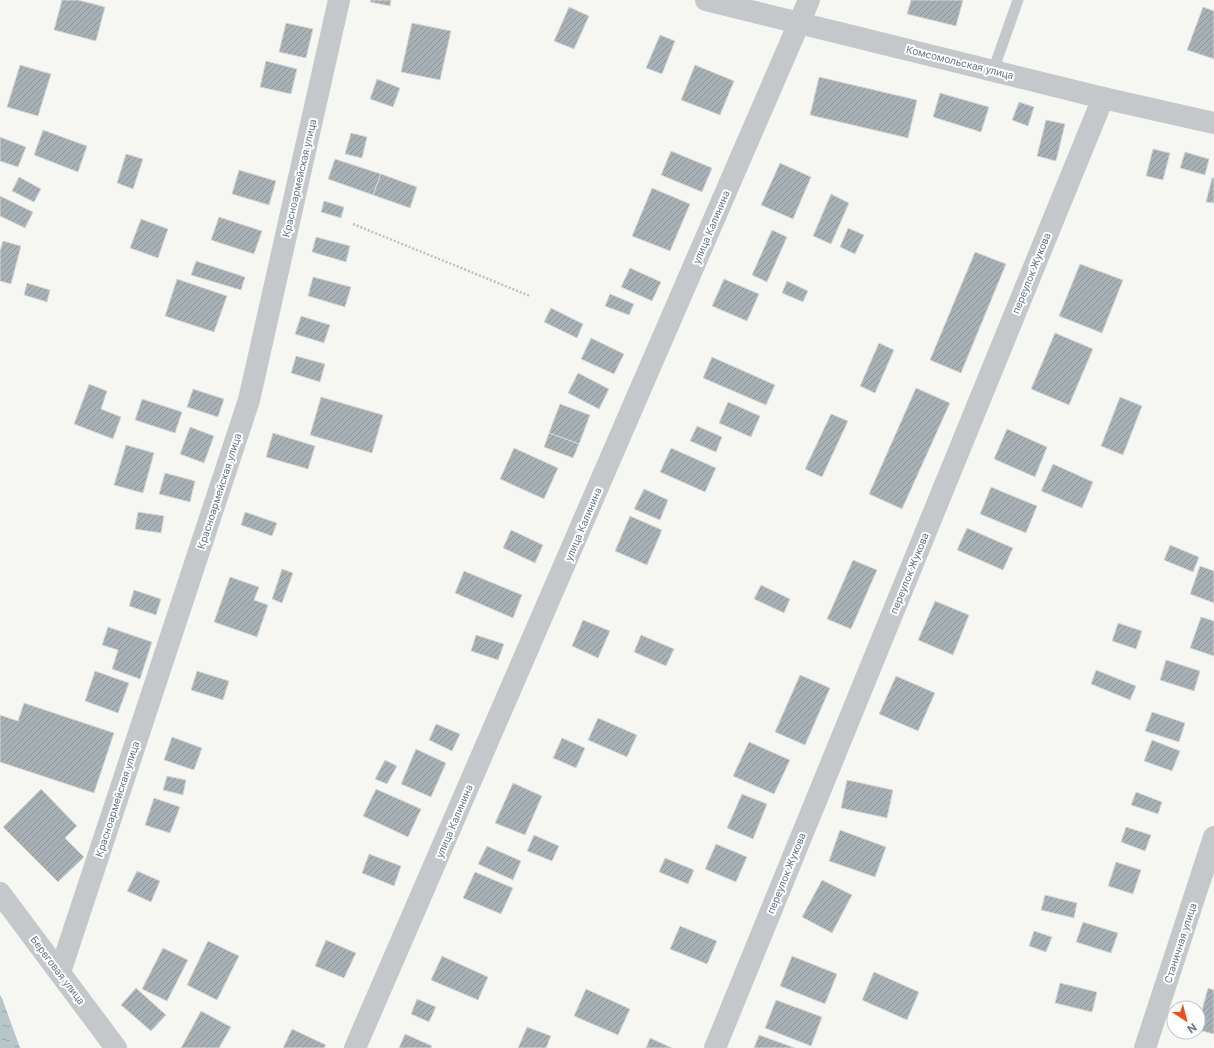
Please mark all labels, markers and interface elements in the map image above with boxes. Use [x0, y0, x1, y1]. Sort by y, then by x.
street label: Комсомольская улица [905, 43, 1015, 81]
street label: Красноармейская улица [280, 118, 318, 238]
street label: улица Калинина [690, 188, 732, 266]
street label: переулок Жукова [1009, 231, 1053, 315]
street label: Красноармейская улица [195, 432, 243, 550]
street label: улица Калинина [562, 485, 604, 563]
street label: переулок Жукова [887, 531, 931, 615]
street label: Красноармейская улица [93, 740, 141, 858]
street label: улица Калинина [433, 782, 475, 860]
street label: переулок Жукова [764, 831, 808, 915]
street label: Станичная улица [1161, 901, 1199, 985]
street label: Береговая улица [28, 933, 88, 1007]
north arrow [1166, 1000, 1206, 1040]
text: N [1184, 1020, 1199, 1036]

